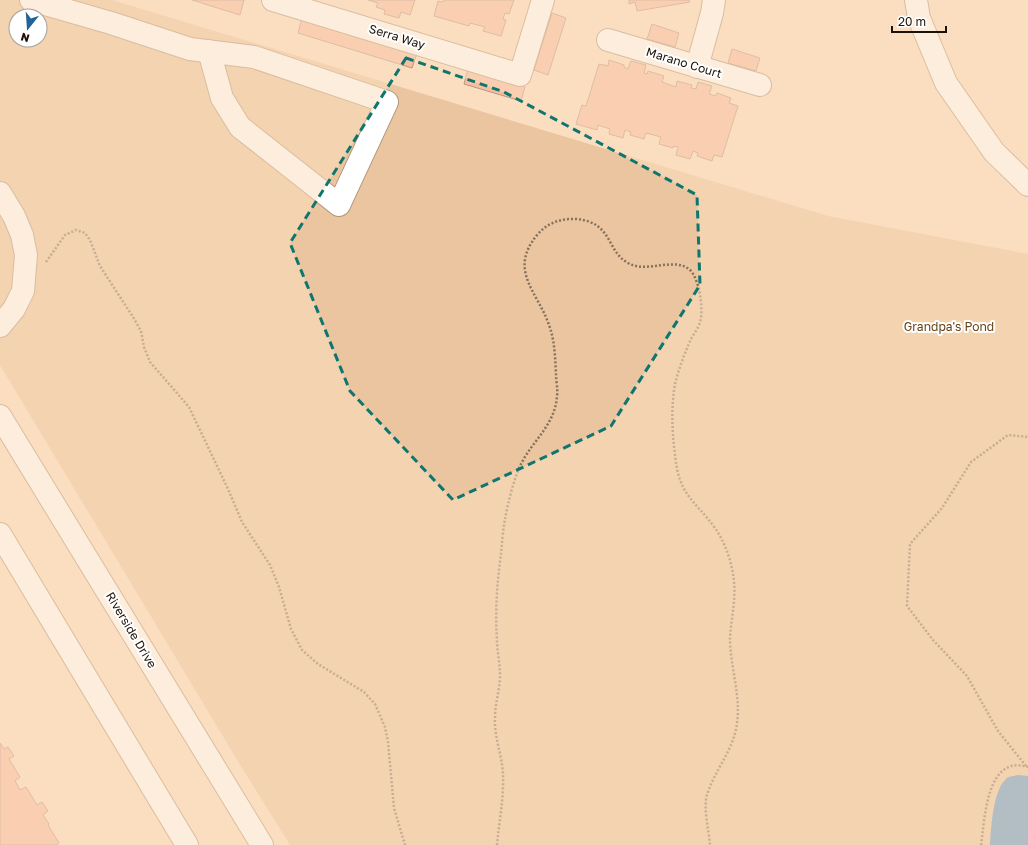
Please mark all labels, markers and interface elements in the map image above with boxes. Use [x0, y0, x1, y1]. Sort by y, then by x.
north arrow [8, 8, 48, 48]
scale bar [892, 8, 946, 34]
text: 20 m [898, 14, 926, 29]
street label: Serra Way [367, 21, 427, 52]
text: N [19, 31, 31, 45]
street label: Marano Court [644, 44, 724, 81]
park label: Grandpa's Pond [904, 319, 994, 334]
street label: Riverside Drive [103, 589, 160, 671]

